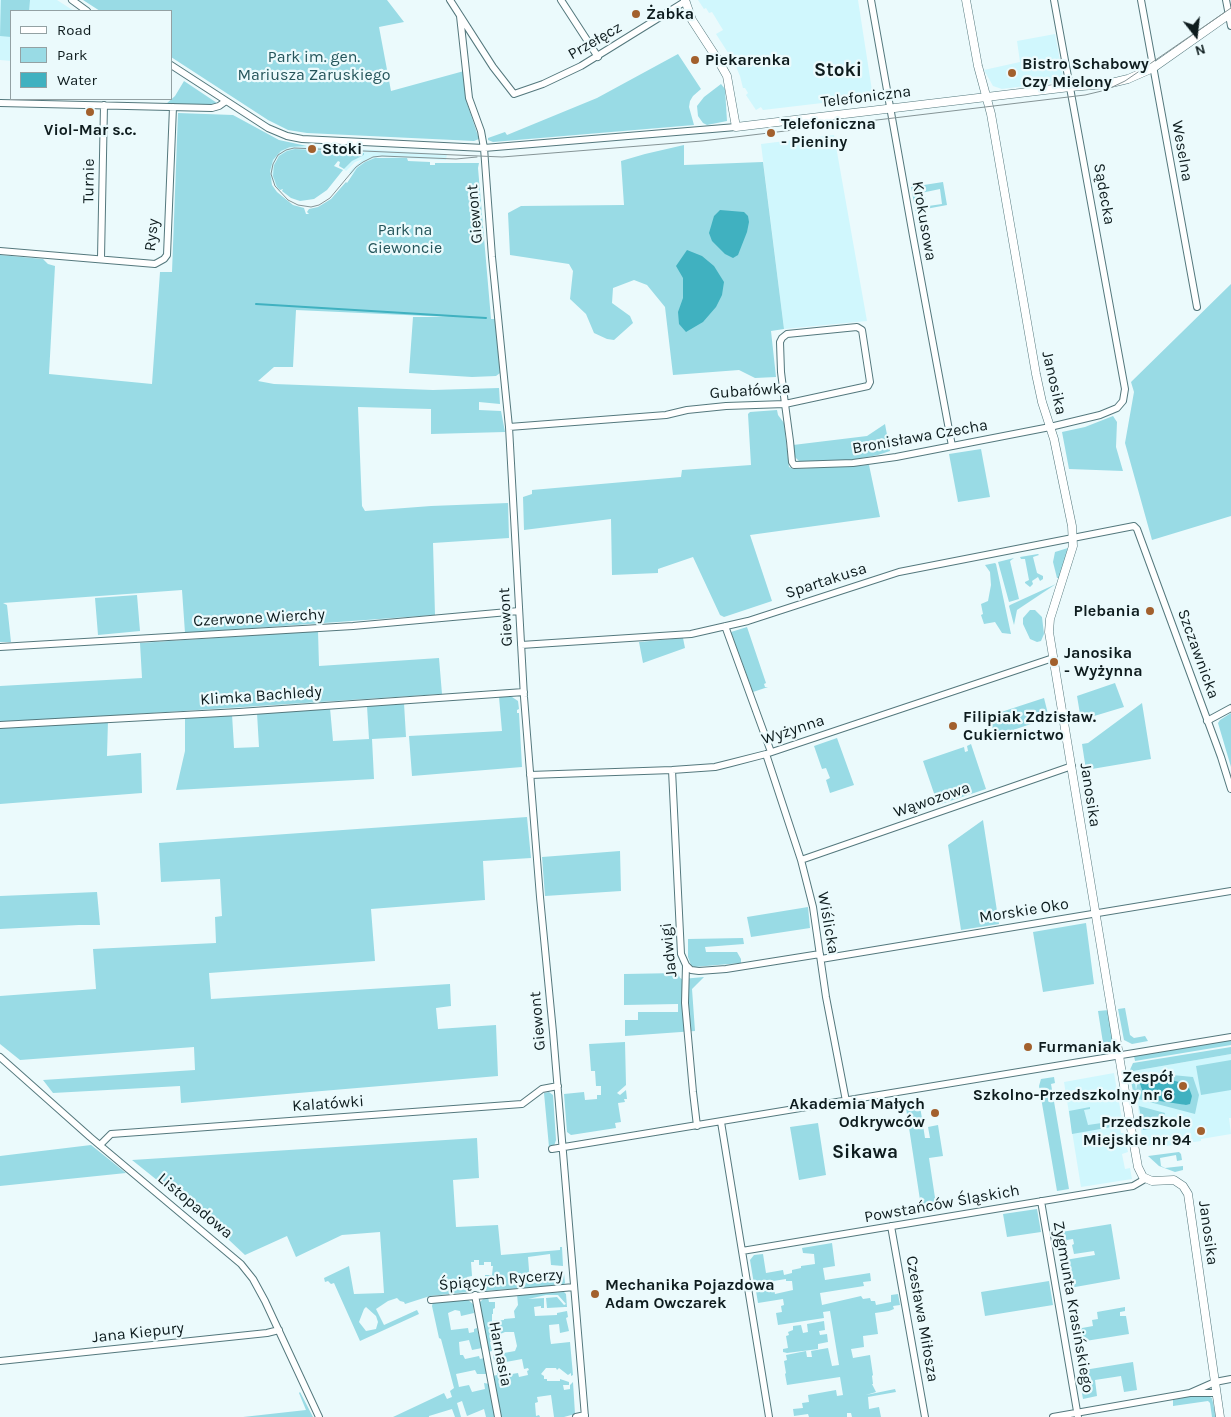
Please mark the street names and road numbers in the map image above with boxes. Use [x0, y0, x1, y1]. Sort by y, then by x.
street label: Przełęcz [565, 18, 625, 64]
street label: Telefoniczna [820, 82, 912, 112]
street label: Weselna [1167, 119, 1197, 183]
street label: Turnie [79, 158, 99, 204]
street label: Sądecka [1089, 162, 1119, 226]
street label: Krokusowa [908, 180, 940, 262]
street label: Giewont [463, 184, 487, 244]
street label: Rysy [141, 218, 163, 252]
street label: Janosika [1037, 349, 1071, 417]
street label: Gubałówka [709, 379, 791, 403]
street label: Bronisława Czecha [851, 416, 989, 458]
street label: Spartakusa [783, 559, 869, 603]
street label: Giewont [495, 587, 517, 647]
street label: Czerwone Wierchy [193, 605, 325, 631]
street label: Szczawnicka [1173, 607, 1223, 701]
street label: Klimka Bachledy [200, 682, 322, 710]
street label: Wyżynna [759, 711, 827, 749]
street label: Janosika [1075, 762, 1105, 828]
street label: Wąwozowa [891, 778, 973, 822]
street label: Wiślicka [813, 890, 843, 956]
street label: Morskie Oko [978, 894, 1070, 928]
street label: Jadwigi [657, 922, 681, 978]
street label: Giewont [526, 991, 550, 1051]
street label: Kalatówki [291, 1092, 365, 1116]
street label: Listopadowa [154, 1169, 236, 1243]
street label: Powstańców Śląskich [863, 1181, 1021, 1227]
street label: Janosika [1194, 1200, 1222, 1266]
street label: Zygmunta Krasińskiego [1048, 1220, 1098, 1394]
street label: Czesława Miłosza [901, 1254, 943, 1384]
street label: Śpiących Rycerzy [438, 1265, 564, 1295]
street label: Jana Kiepury [91, 1319, 185, 1347]
street label: Harnasia [484, 1320, 516, 1388]

